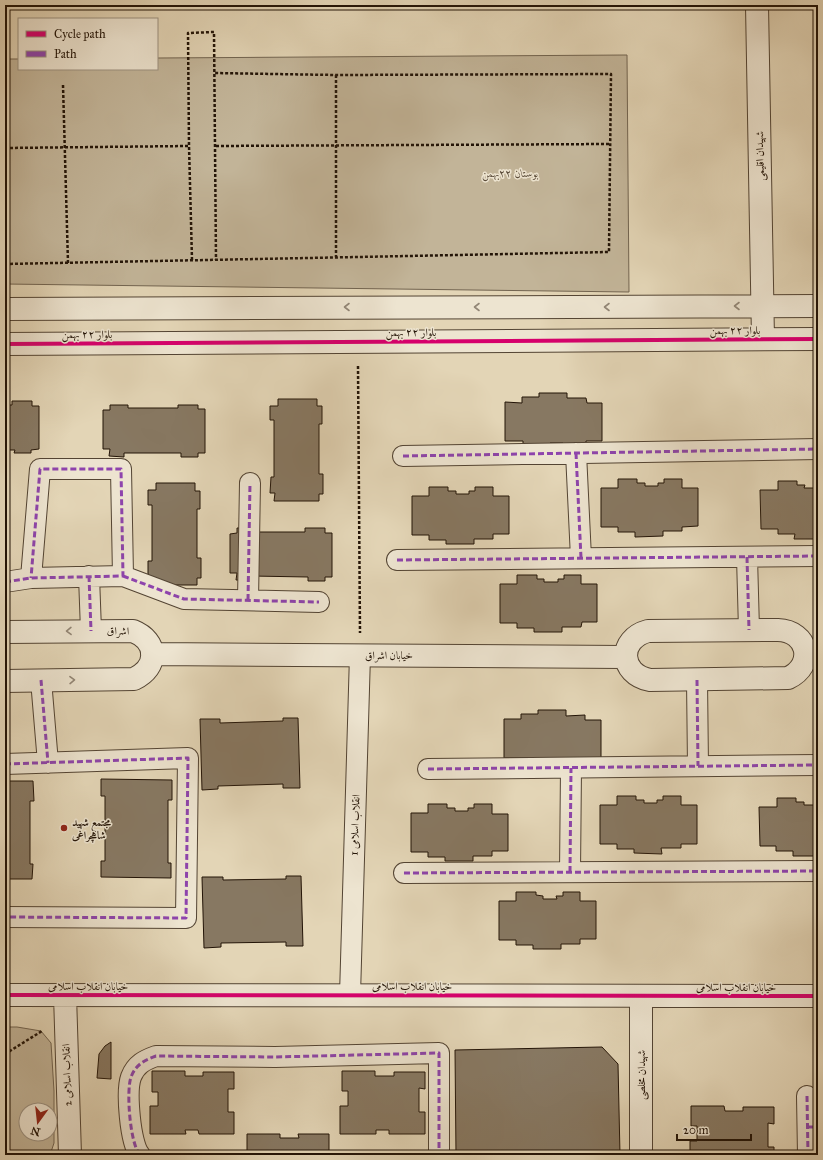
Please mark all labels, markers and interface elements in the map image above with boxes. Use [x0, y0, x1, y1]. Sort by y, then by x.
legend [18, 18, 158, 70]
text: Cycle path [54, 27, 106, 41]
text: Path [54, 47, 77, 61]
street label: شهیدان اقلیمی [753, 131, 769, 181]
park label: بوستان ۲۲بهمن [482, 167, 538, 182]
one-way arrow [734, 302, 740, 310]
one-way arrow [344, 303, 350, 311]
one-way arrow [474, 303, 480, 311]
one-way arrow [604, 303, 610, 311]
street label: بلوار ۲۲ بهمن [710, 324, 760, 339]
street label: بلوار ۲۲ بهمن [386, 326, 436, 341]
street label: بلوار ۲۲ بهمن [62, 328, 112, 343]
street label: اشراق [107, 624, 129, 639]
one-way arrow [66, 627, 72, 635]
street label: خیابان اشراق [365, 649, 413, 663]
one-way arrow [69, 676, 75, 684]
street label: انقلاب اسلامی 1 [347, 794, 363, 856]
place label: مجتمع شهید شاهچراغی [71, 816, 111, 843]
marker: مجتمع شهید شاهچراغی [59, 823, 69, 833]
street label: خیابان انقلاب اسلامی [48, 980, 128, 993]
street label: خیابان انقلاب اسلامی [372, 980, 452, 993]
street label: خیابان انقلاب اسلامی [696, 981, 776, 994]
street label: انقلاب اسلامی 2 [59, 1044, 75, 1106]
street label: شهیدان مخلصی [635, 1050, 649, 1100]
north arrow [18, 1102, 58, 1142]
scale bar [677, 1116, 751, 1142]
text: 20 m [683, 1123, 709, 1137]
text: N [29, 1124, 42, 1139]

